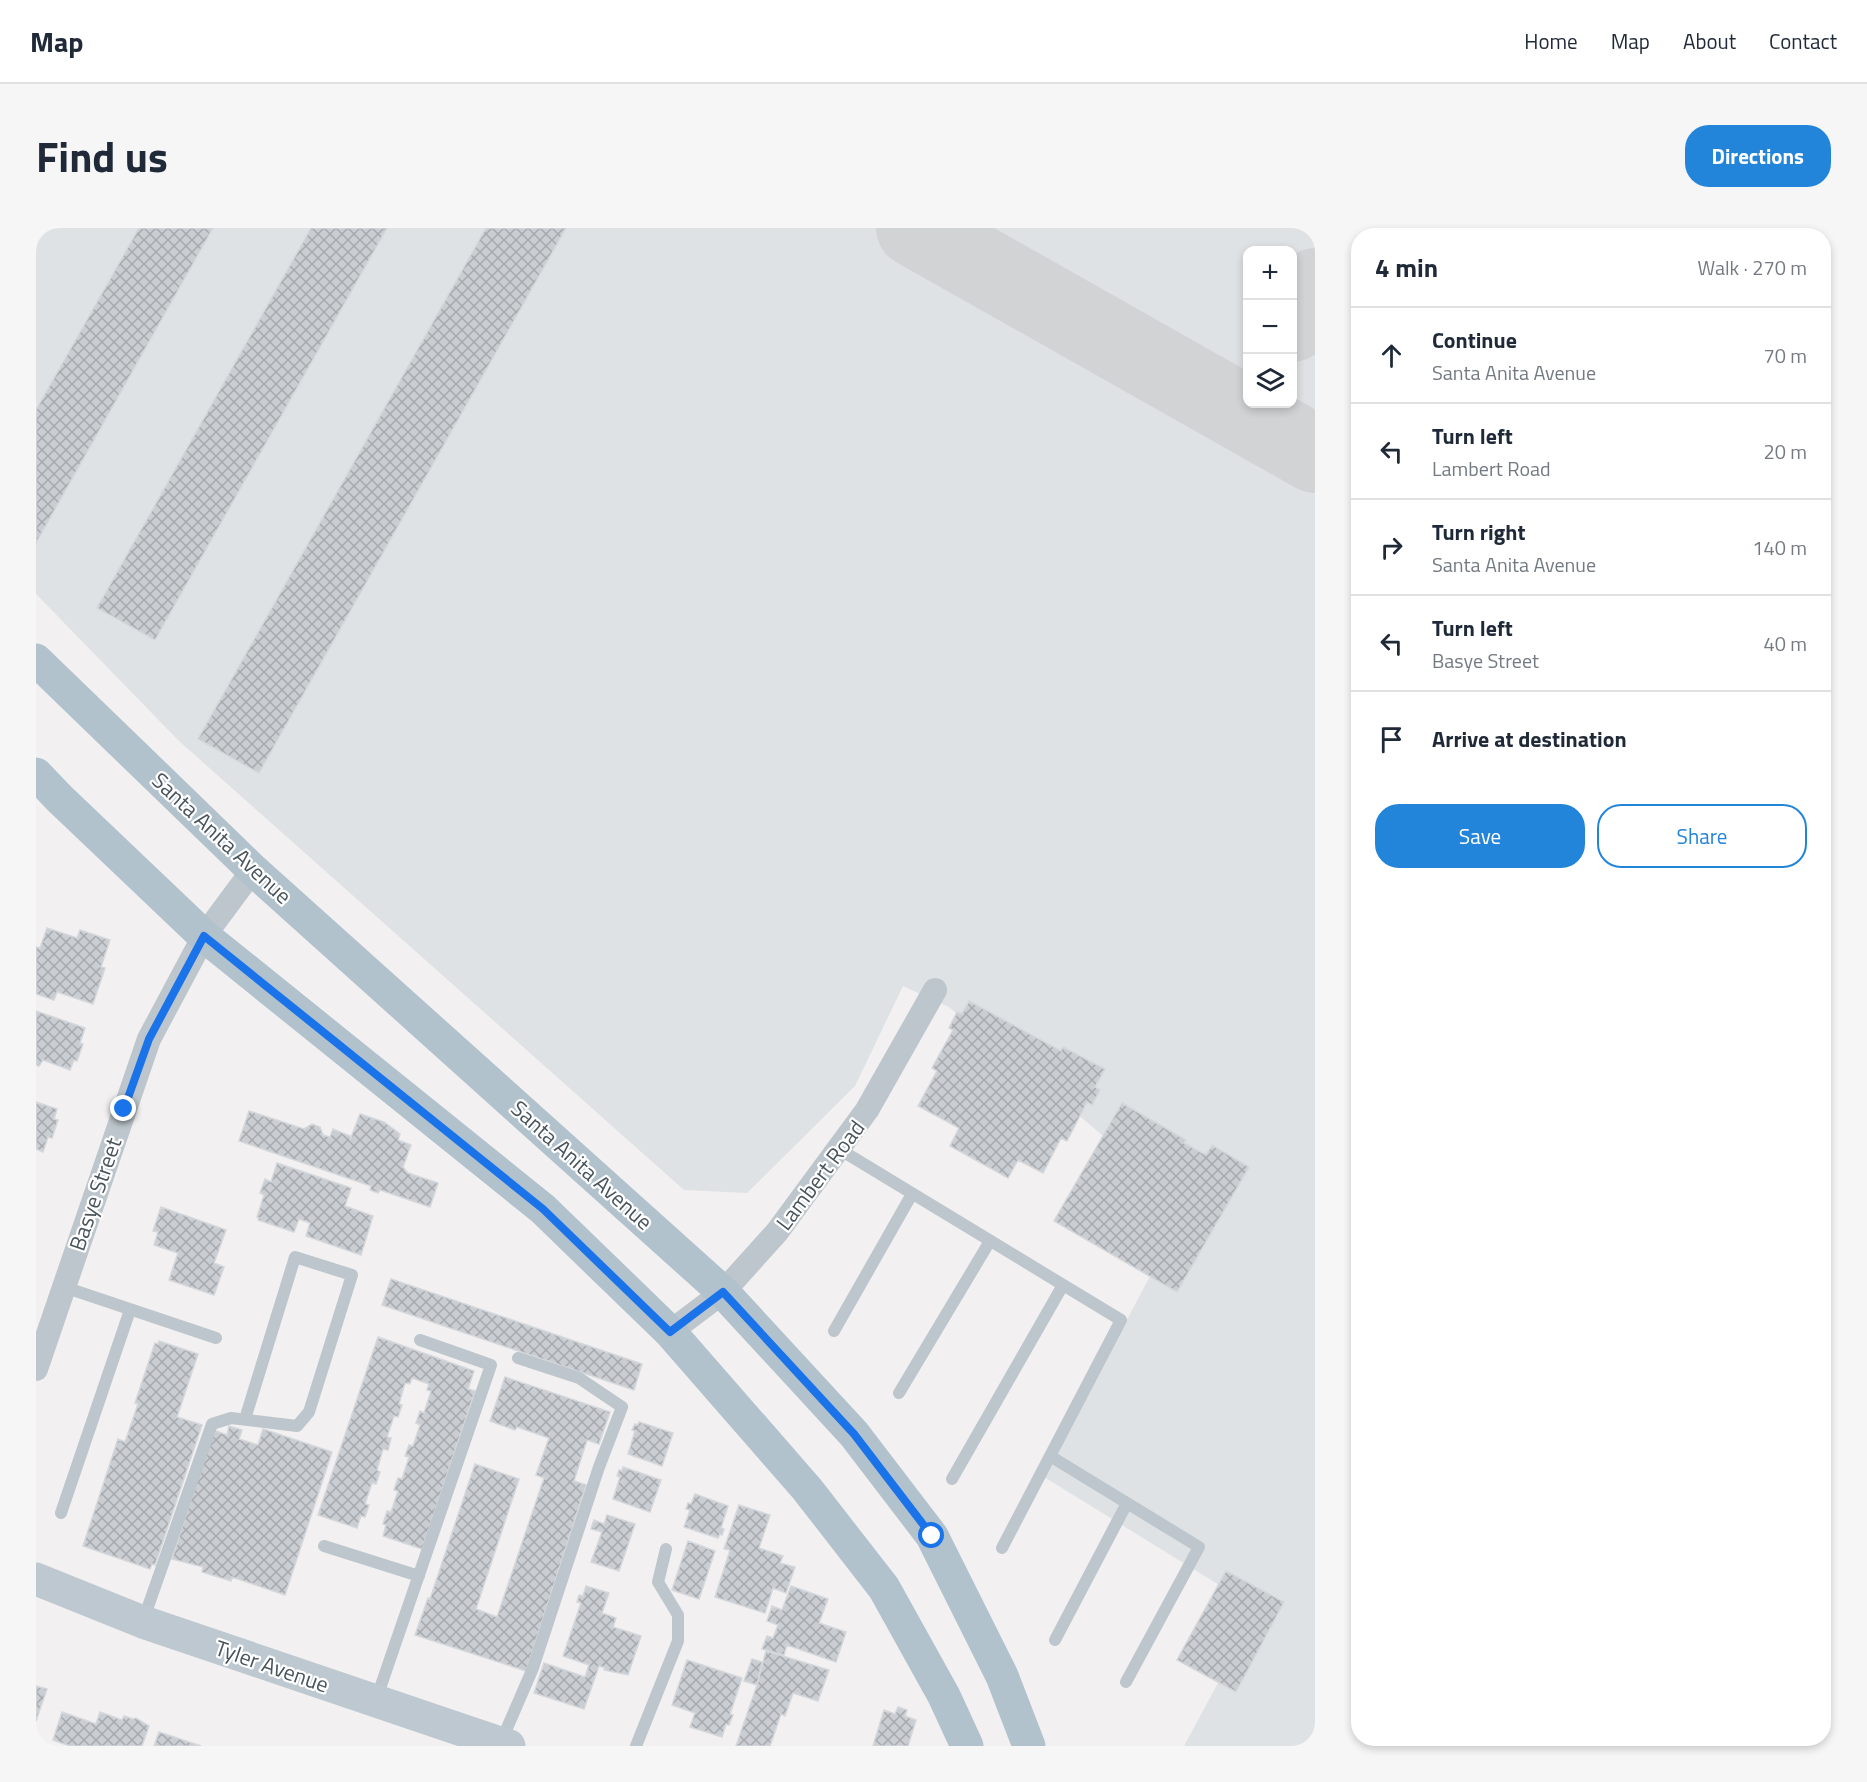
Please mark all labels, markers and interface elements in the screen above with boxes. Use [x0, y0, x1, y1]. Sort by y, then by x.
text: Map [30, 20, 84, 63]
text: Home [1524, 25, 1578, 57]
text: Map [1611, 25, 1650, 57]
text: About [1683, 25, 1736, 57]
text: Contact [1769, 25, 1837, 57]
text: Find us [36, 124, 168, 188]
button: Directions [1685, 125, 1831, 187]
map controls [1243, 246, 1297, 408]
button: + [1243, 246, 1297, 300]
text: 4 min [1375, 248, 1438, 287]
text: Walk · 270 m [1698, 252, 1807, 283]
button: − [1243, 300, 1297, 354]
text: Continue [1432, 323, 1517, 357]
icon: ahead [1375, 339, 1408, 372]
text: 70 m [1763, 340, 1807, 371]
button: layers [1243, 354, 1297, 408]
text: Santa Anita Avenue [1432, 357, 1596, 388]
text: Turn left [1432, 419, 1513, 453]
icon: left [1375, 435, 1408, 468]
text: 20 m [1763, 436, 1807, 467]
text: Lambert Road [1432, 453, 1551, 484]
text: Turn right [1432, 515, 1526, 549]
icon: right [1375, 531, 1408, 564]
text: 140 m [1752, 532, 1807, 563]
text: Santa Anita Avenue [1432, 549, 1596, 580]
text: Turn left [1432, 611, 1513, 645]
icon: left [1375, 627, 1408, 660]
text: 40 m [1763, 628, 1807, 659]
text: Basye Street [1432, 645, 1539, 676]
text: Arrive at destination [1432, 722, 1627, 756]
icon: arrive [1375, 723, 1408, 756]
street label: Santa Anita Avenue [144, 764, 300, 912]
button: Save [1375, 804, 1585, 868]
button: Share [1597, 804, 1807, 868]
street label: Santa Anita Avenue [504, 1092, 660, 1238]
route end [110, 1095, 136, 1121]
street label: Lambert Road [767, 1113, 873, 1237]
street label: Basye Street [60, 1133, 130, 1255]
route start [918, 1522, 944, 1548]
street label: Tyler Avenue [211, 1631, 333, 1701]

